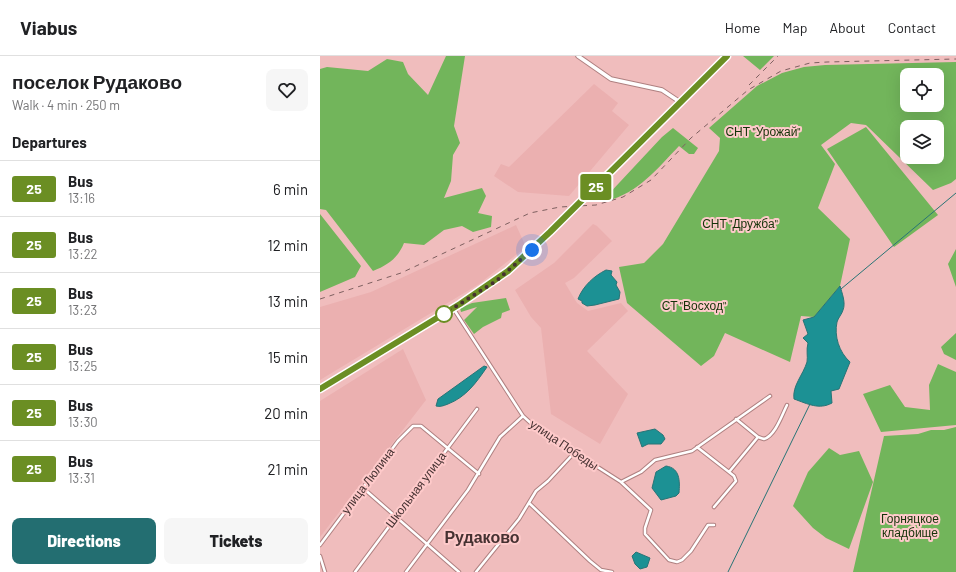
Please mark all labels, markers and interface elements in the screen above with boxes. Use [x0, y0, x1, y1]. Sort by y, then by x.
text: Viabus [20, 16, 77, 39]
text: Home [725, 19, 761, 36]
text: Map [783, 19, 807, 36]
text: About [829, 19, 866, 36]
text: Contact [888, 19, 936, 36]
map controls [900, 68, 944, 164]
button: locate [900, 68, 944, 112]
button: heart [266, 69, 308, 111]
text: поселок Рудаково [12, 70, 182, 93]
text: Walk · 4 min · 250 m [12, 97, 120, 113]
button: layers [900, 120, 944, 164]
park label: СНТ "Урожай" [725, 124, 801, 139]
text: Departures [12, 133, 87, 151]
text: Bus [68, 172, 93, 190]
line badge: 25 [578, 174, 614, 200]
text: 25 [588, 178, 604, 195]
text: 25 [26, 180, 42, 197]
text: 6 min [273, 180, 308, 198]
text: 13:16 [68, 190, 95, 206]
park label: СНТ "Дружба" [702, 216, 778, 231]
text: Bus [68, 228, 93, 246]
text: 25 [26, 236, 42, 253]
text: 12 min [267, 236, 308, 254]
your location [522, 240, 542, 260]
text: 13:22 [68, 246, 98, 262]
text: Bus [68, 284, 93, 302]
text: 25 [26, 292, 42, 309]
text: 13 min [268, 292, 308, 310]
park label: СТ "Восход" [662, 298, 726, 313]
text: 13:23 [68, 302, 97, 318]
unlabelled marker [435, 305, 453, 323]
text: Bus [68, 340, 93, 358]
text: 25 [26, 348, 42, 365]
text: 15 min [268, 348, 308, 366]
text: 13:25 [68, 358, 97, 374]
text: Bus [68, 396, 93, 414]
text: 25 [26, 404, 42, 421]
text: 20 min [264, 404, 308, 422]
text: 13:30 [68, 414, 98, 430]
street label: улица Победы [527, 416, 601, 473]
street label: улица Люлина [338, 444, 398, 517]
street label: Школьная улица [382, 448, 449, 531]
text: Bus [68, 452, 93, 470]
text: 25 [26, 460, 42, 477]
text: 21 min [268, 460, 308, 478]
text: 13:31 [68, 470, 95, 486]
park label: Горняцкое кладбище [881, 511, 939, 540]
button: Directions [12, 518, 156, 564]
button: Tickets [164, 518, 308, 564]
district label: Рудаково [444, 527, 520, 546]

